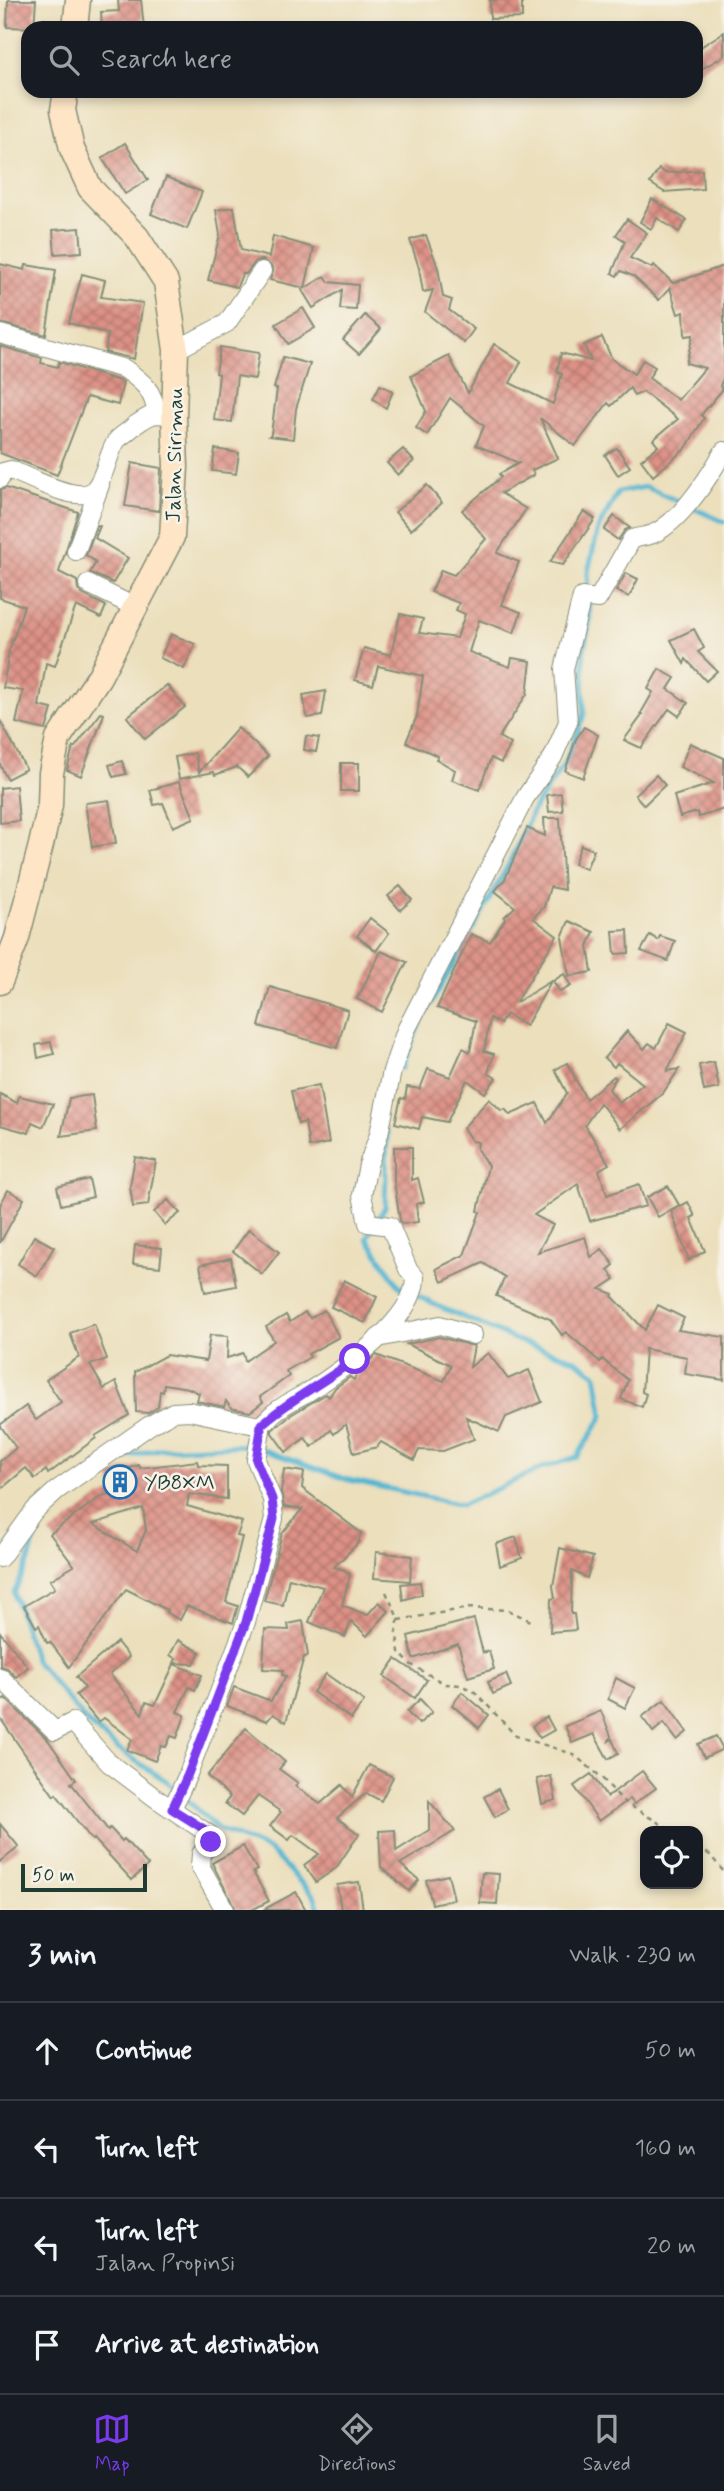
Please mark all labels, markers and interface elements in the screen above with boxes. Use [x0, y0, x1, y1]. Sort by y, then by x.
search box [21, 21, 703, 98]
icon: search [45, 41, 83, 79]
text: Search here [101, 43, 232, 77]
street label: Jalan Sirimau [160, 387, 190, 523]
route start [339, 1343, 370, 1374]
building icon: YB8XM [101, 1463, 139, 1501]
place label: YB8XM [144, 1469, 215, 1497]
route end [195, 1826, 226, 1857]
map controls [640, 1826, 703, 1889]
button: locate [640, 1826, 703, 1889]
scale bar [21, 1861, 147, 1893]
text: 50 m [32, 1863, 75, 1888]
text: 3 min [28, 1936, 97, 1975]
text: Walk · 230 m [569, 1941, 696, 1971]
icon: ahead [28, 2032, 66, 2070]
text: Continue [95, 2034, 192, 2068]
text: 50 m [645, 2036, 696, 2066]
icon: left [28, 2130, 66, 2168]
text: Turn left [95, 2132, 199, 2166]
text: 160 m [635, 2134, 696, 2164]
text: Turn left [95, 2215, 199, 2249]
icon: left [28, 2228, 66, 2266]
text: 20 m [647, 2232, 696, 2262]
text: Jalan Propinsi [95, 2249, 235, 2279]
icon: arrive [28, 2326, 66, 2364]
text: Arrive at destination [95, 2328, 319, 2362]
tab: Map [93, 2410, 131, 2477]
tab: Directions [318, 2410, 396, 2477]
tab: Saved [583, 2410, 631, 2477]

